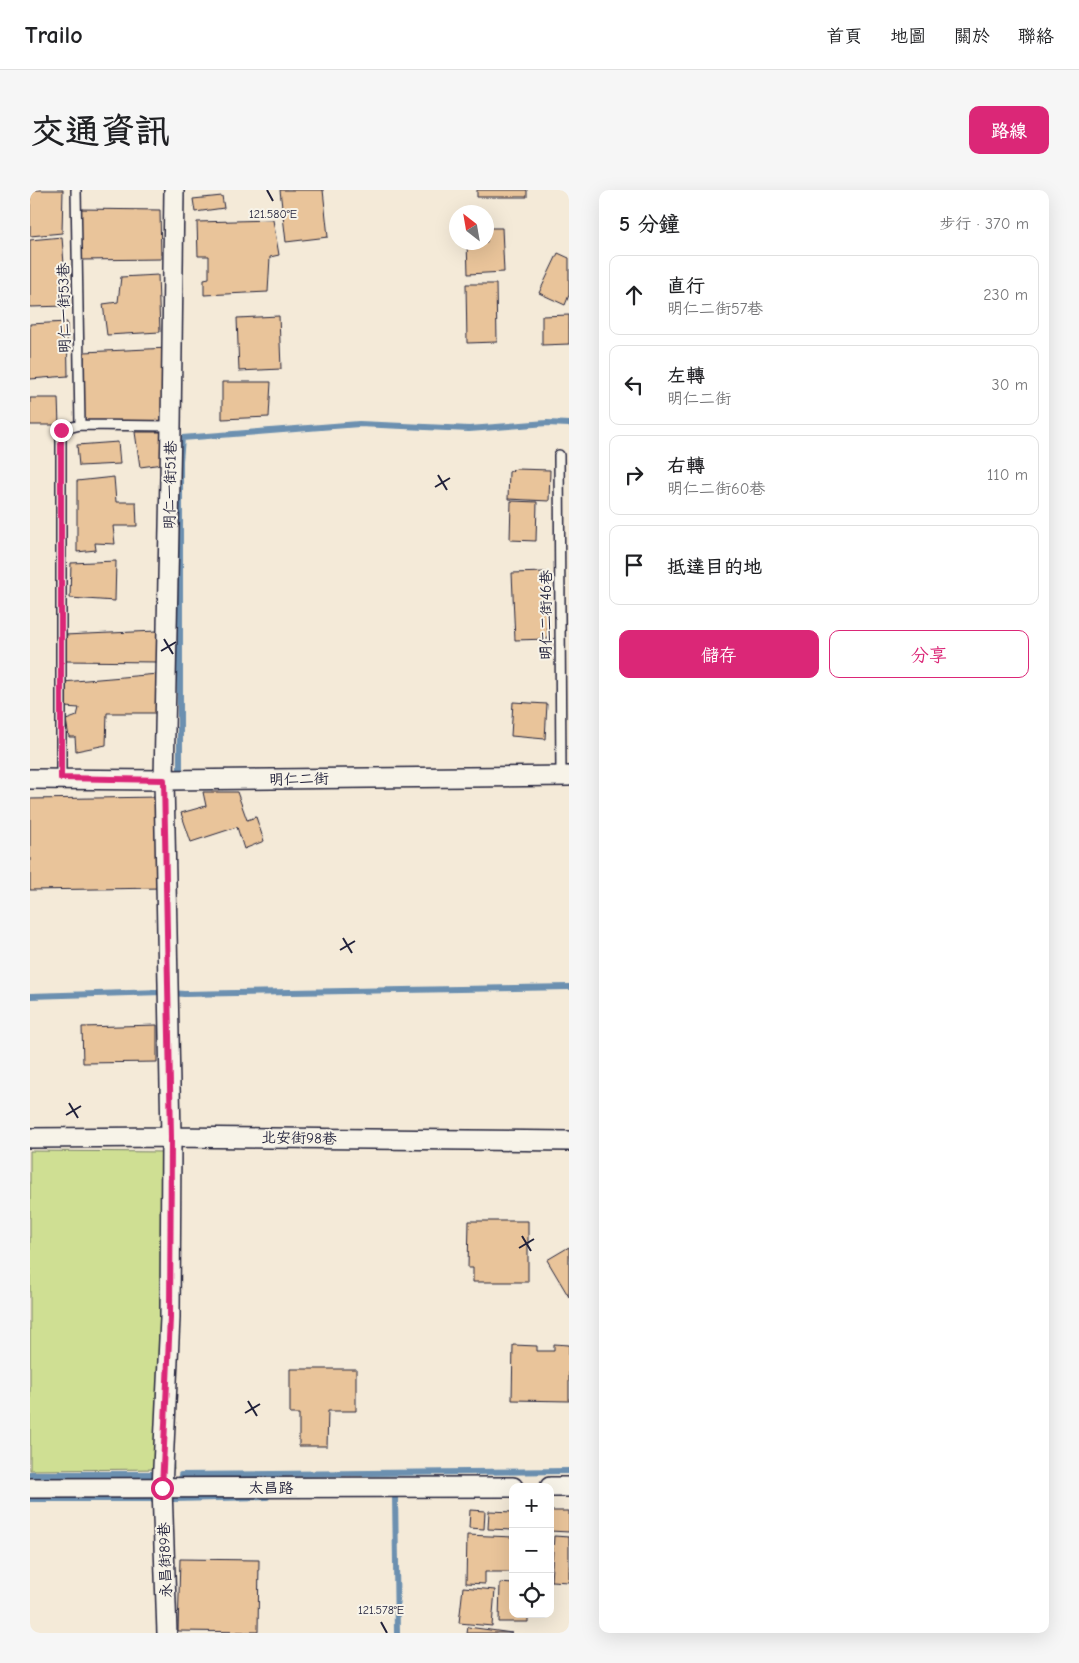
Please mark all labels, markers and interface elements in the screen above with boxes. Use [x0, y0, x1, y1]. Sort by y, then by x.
text: Trailo [25, 21, 83, 49]
text: 首頁 [826, 26, 862, 47]
text: 地圖 [890, 26, 926, 47]
text: 關於 [954, 26, 990, 47]
text: 聯絡 [1018, 26, 1054, 47]
button: 路線 [969, 106, 1049, 154]
text: 交通資訊 [30, 111, 170, 152]
north arrow [449, 205, 494, 250]
text: 121.580°E [249, 207, 297, 221]
text: 5 分鐘 [619, 212, 680, 236]
text: 步行 · 370 m [940, 215, 1029, 233]
street label: 明仁一街53巷 [54, 262, 74, 354]
text: 直行 [667, 275, 705, 297]
icon: ahead [620, 281, 648, 309]
text: 230 m [983, 286, 1028, 304]
text: 明仁二街57巷 [667, 300, 763, 318]
text: 左轉 [667, 365, 705, 387]
icon: left [620, 371, 648, 399]
text: 30 m [992, 376, 1028, 394]
text: 明仁二街 [667, 390, 731, 408]
route end [50, 419, 73, 442]
street label: 明仁一街51巷 [160, 440, 180, 530]
text: 右轉 [667, 455, 705, 477]
icon: right [620, 461, 648, 489]
text: 110 m [987, 466, 1028, 484]
text: 明仁二街60巷 [667, 480, 765, 498]
icon: arrive [620, 551, 648, 579]
text: 抵達目的地 [667, 556, 762, 578]
street label: 明仁二街46巷 [537, 570, 555, 660]
button: 儲存 [619, 630, 819, 678]
button: 分享 [829, 630, 1029, 678]
street label: 明仁二街 [269, 769, 329, 789]
street label: 北安街98巷 [261, 1128, 337, 1148]
route start [151, 1477, 174, 1500]
street label: 太昌路 [248, 1479, 294, 1497]
map controls [509, 1483, 554, 1618]
button: + [509, 1483, 554, 1528]
street label: 永昌街89巷 [155, 1522, 175, 1598]
button: − [509, 1528, 554, 1573]
button: locate [509, 1573, 554, 1618]
text: 121.578°E [358, 1603, 404, 1617]

